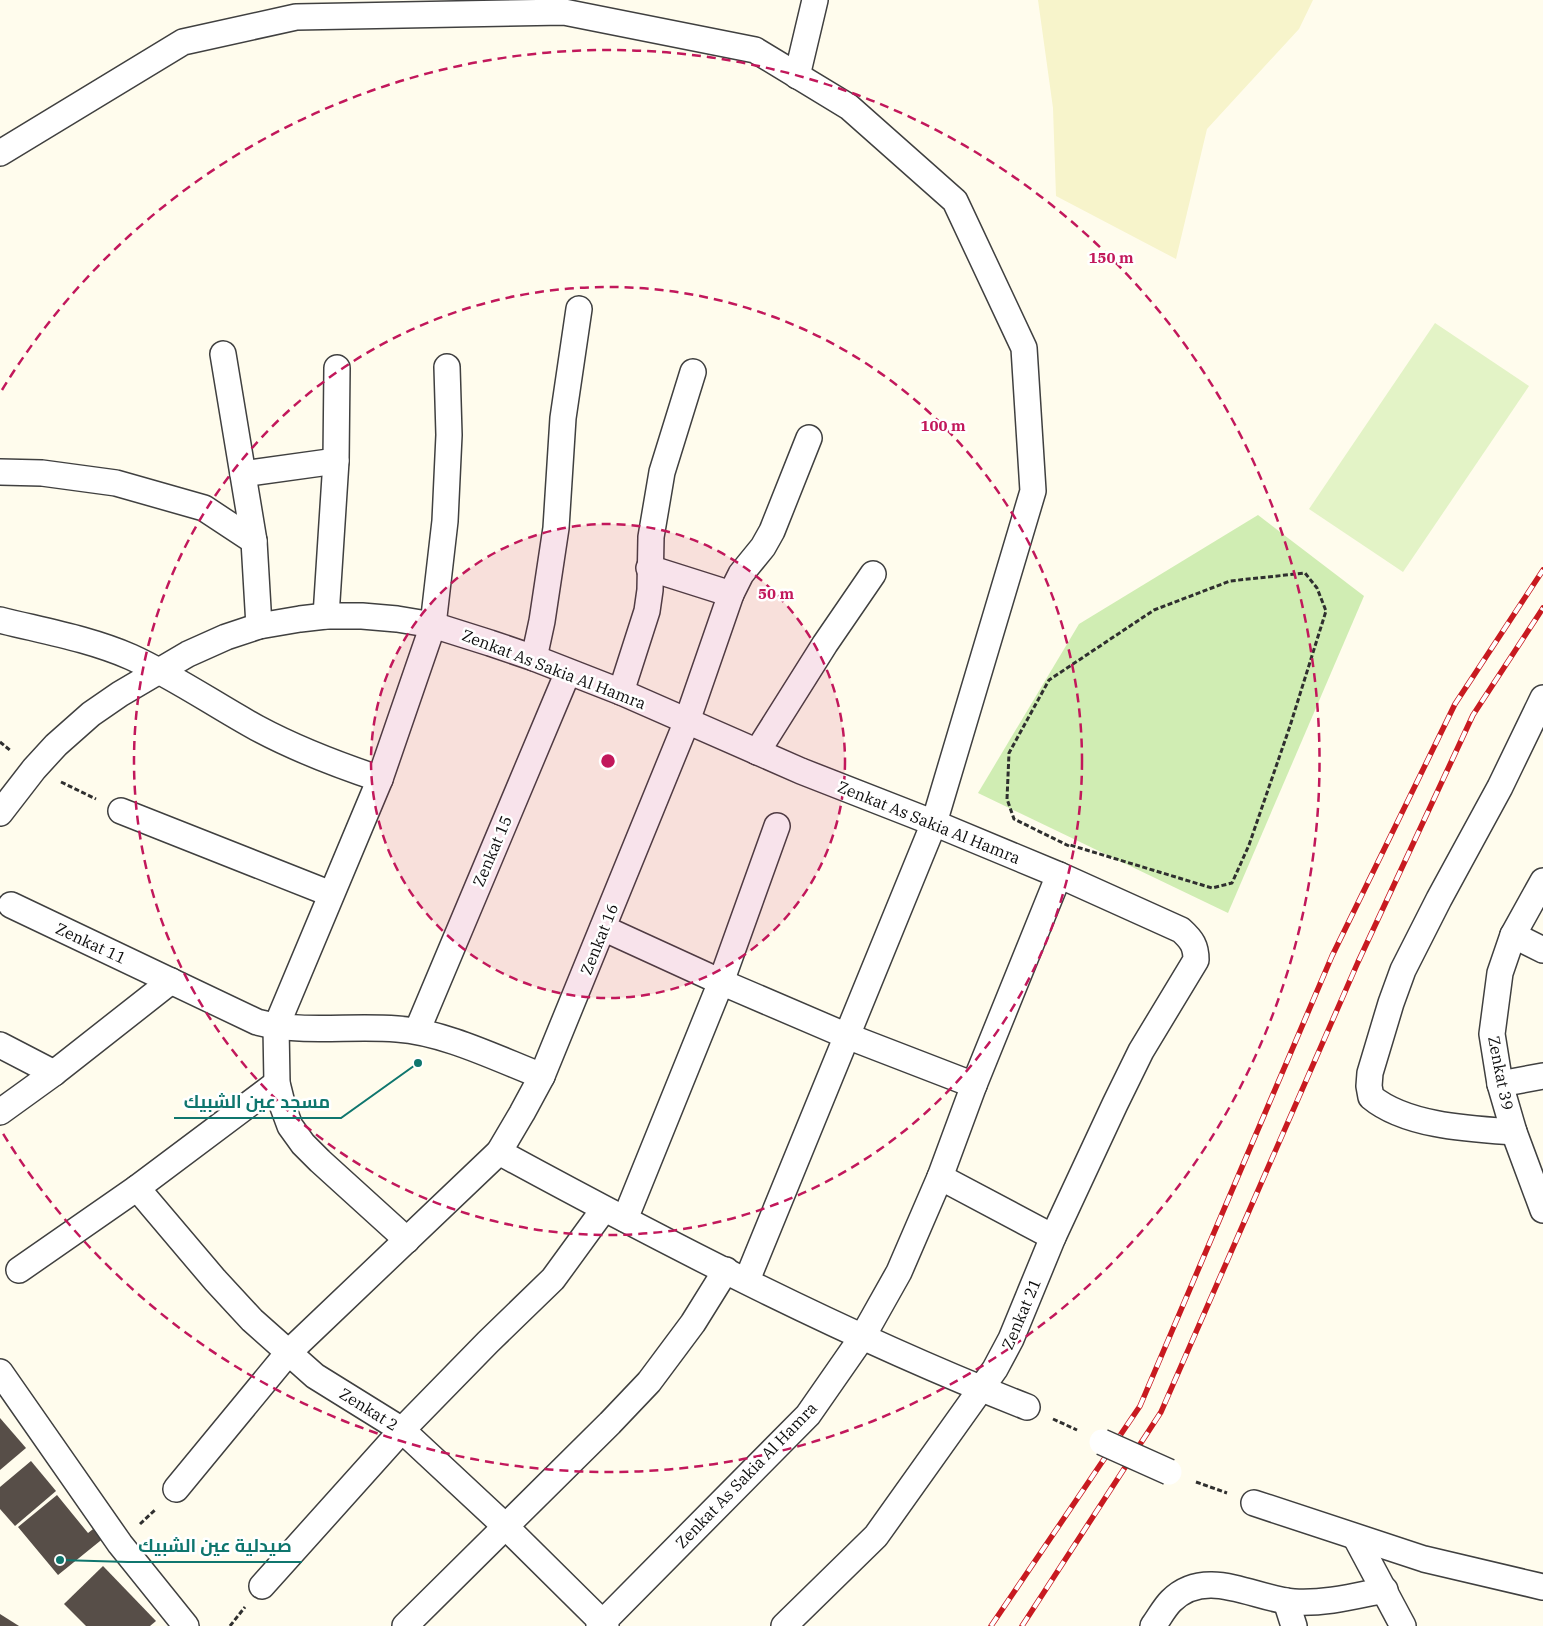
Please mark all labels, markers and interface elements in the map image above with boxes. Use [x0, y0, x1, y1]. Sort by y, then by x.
text: 150 m [1088, 248, 1134, 267]
text: 100 m [920, 416, 966, 435]
text: 50 m [758, 584, 794, 603]
street label: Zenkat As Sakia Al Hamra [459, 625, 649, 713]
centre of rings [599, 752, 617, 770]
street label: Zenkat As Sakia Al Hamra [835, 776, 1024, 868]
street label: Zenkat 15 [468, 812, 516, 890]
street label: Zenkat 16 [576, 900, 622, 978]
street label: Zenkat 11 [53, 918, 129, 968]
street label: Zenkat 39 [1484, 1034, 1518, 1112]
callout: مسجد عين الشبيك [174, 1085, 341, 1118]
text: مسجد عين الشبيك [184, 1090, 330, 1113]
street label: Zenkat 21 [997, 1275, 1045, 1353]
street label: Zenkat 2 [336, 1383, 402, 1435]
street label: Zenkat As Sakia Al Hamra [671, 1398, 821, 1552]
callout: صيدلية عين الشبيك [128, 1529, 302, 1562]
text: صيدلية عين الشبيك [138, 1534, 292, 1557]

